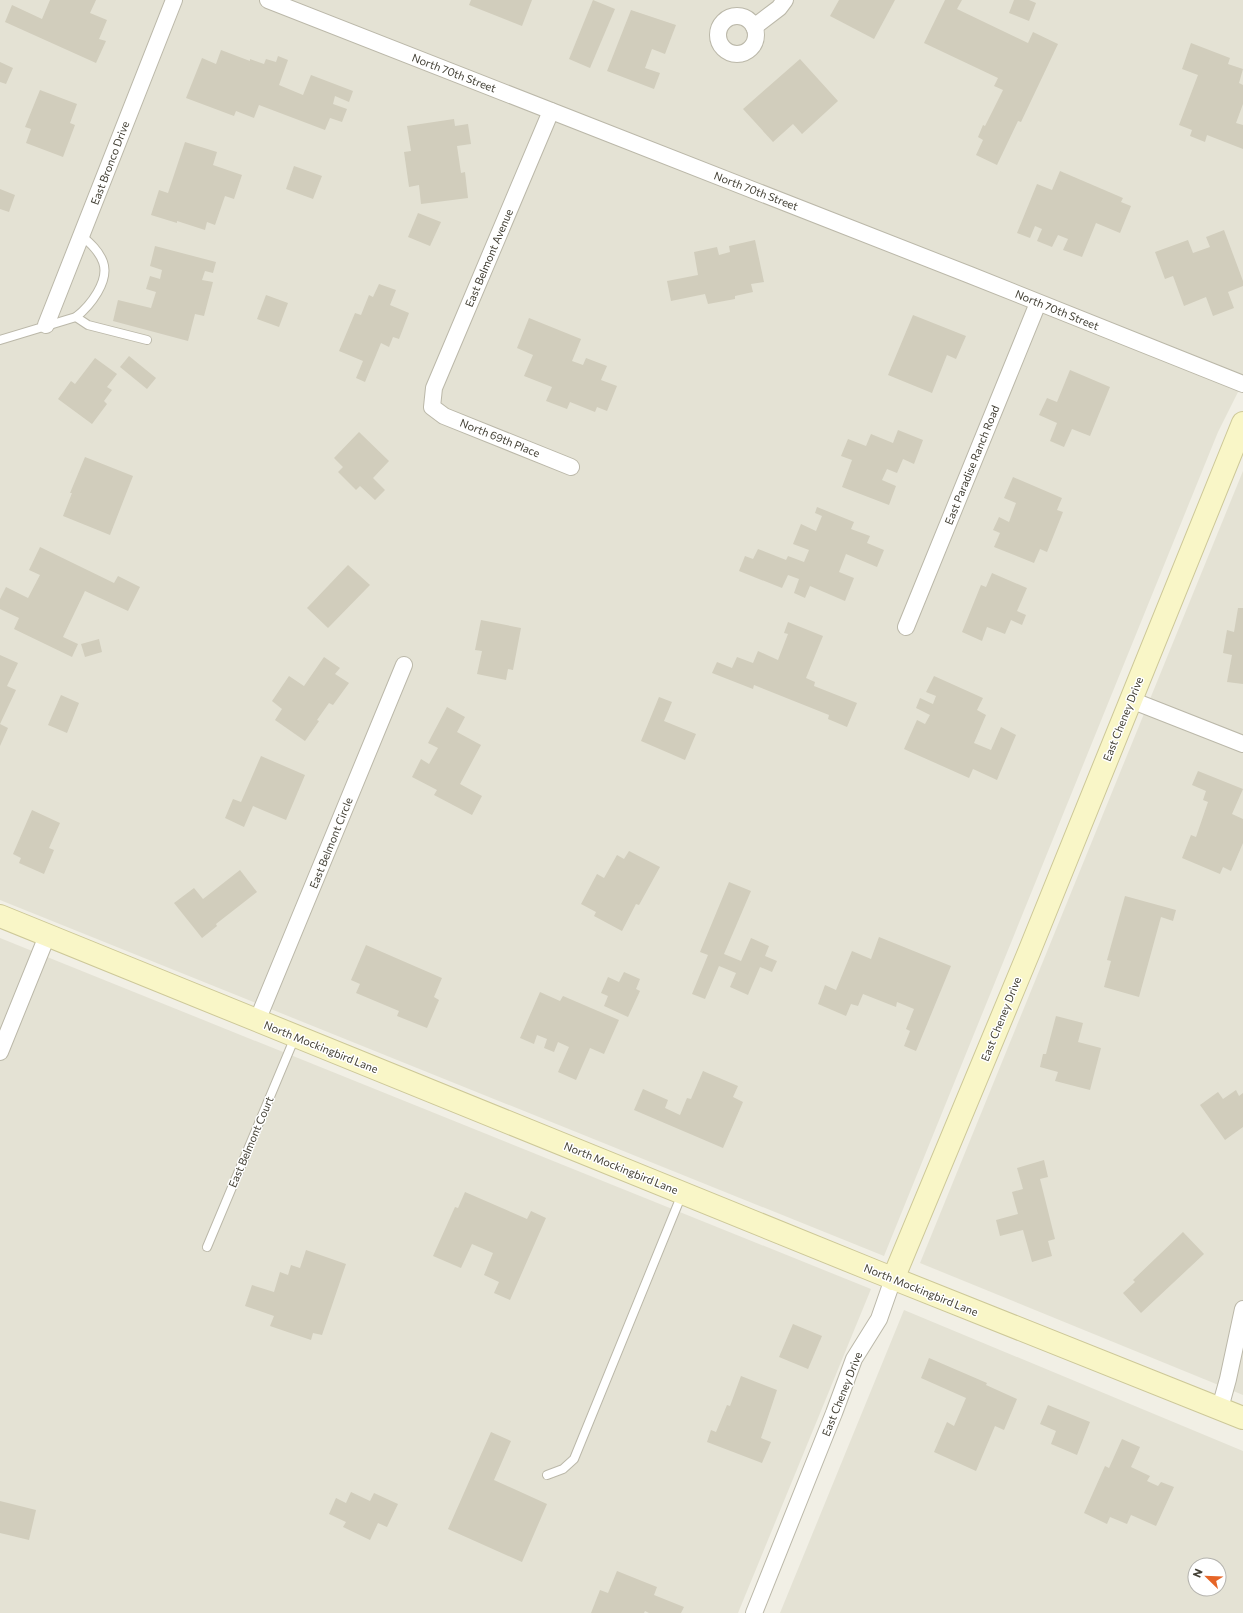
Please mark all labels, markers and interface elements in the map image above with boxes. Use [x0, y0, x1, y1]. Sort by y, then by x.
street label: North 70th Street [410, 50, 499, 95]
street label: East Bronco Drive [88, 119, 132, 207]
street label: North 70th Street [712, 168, 801, 213]
street label: East Belmont Avenue [462, 207, 515, 309]
street label: North 70th Street [1013, 287, 1101, 332]
street label: East Paradise Ranch Road [942, 403, 1001, 526]
street label: North 69th Place [458, 416, 542, 460]
street label: East Cheney Drive [1100, 675, 1145, 763]
street label: East Belmont Circle [306, 795, 355, 890]
street label: East Cheney Drive [978, 975, 1023, 1063]
street label: North Mockingbird Lane [262, 1018, 380, 1075]
street label: East Belmont Court [225, 1094, 276, 1189]
street label: North Mockingbird Lane [562, 1139, 680, 1196]
street label: North Mockingbird Lane [862, 1261, 980, 1318]
street label: East Cheney Drive [819, 1350, 864, 1438]
north arrow [1187, 1557, 1227, 1597]
text: N [1190, 1567, 1205, 1579]

